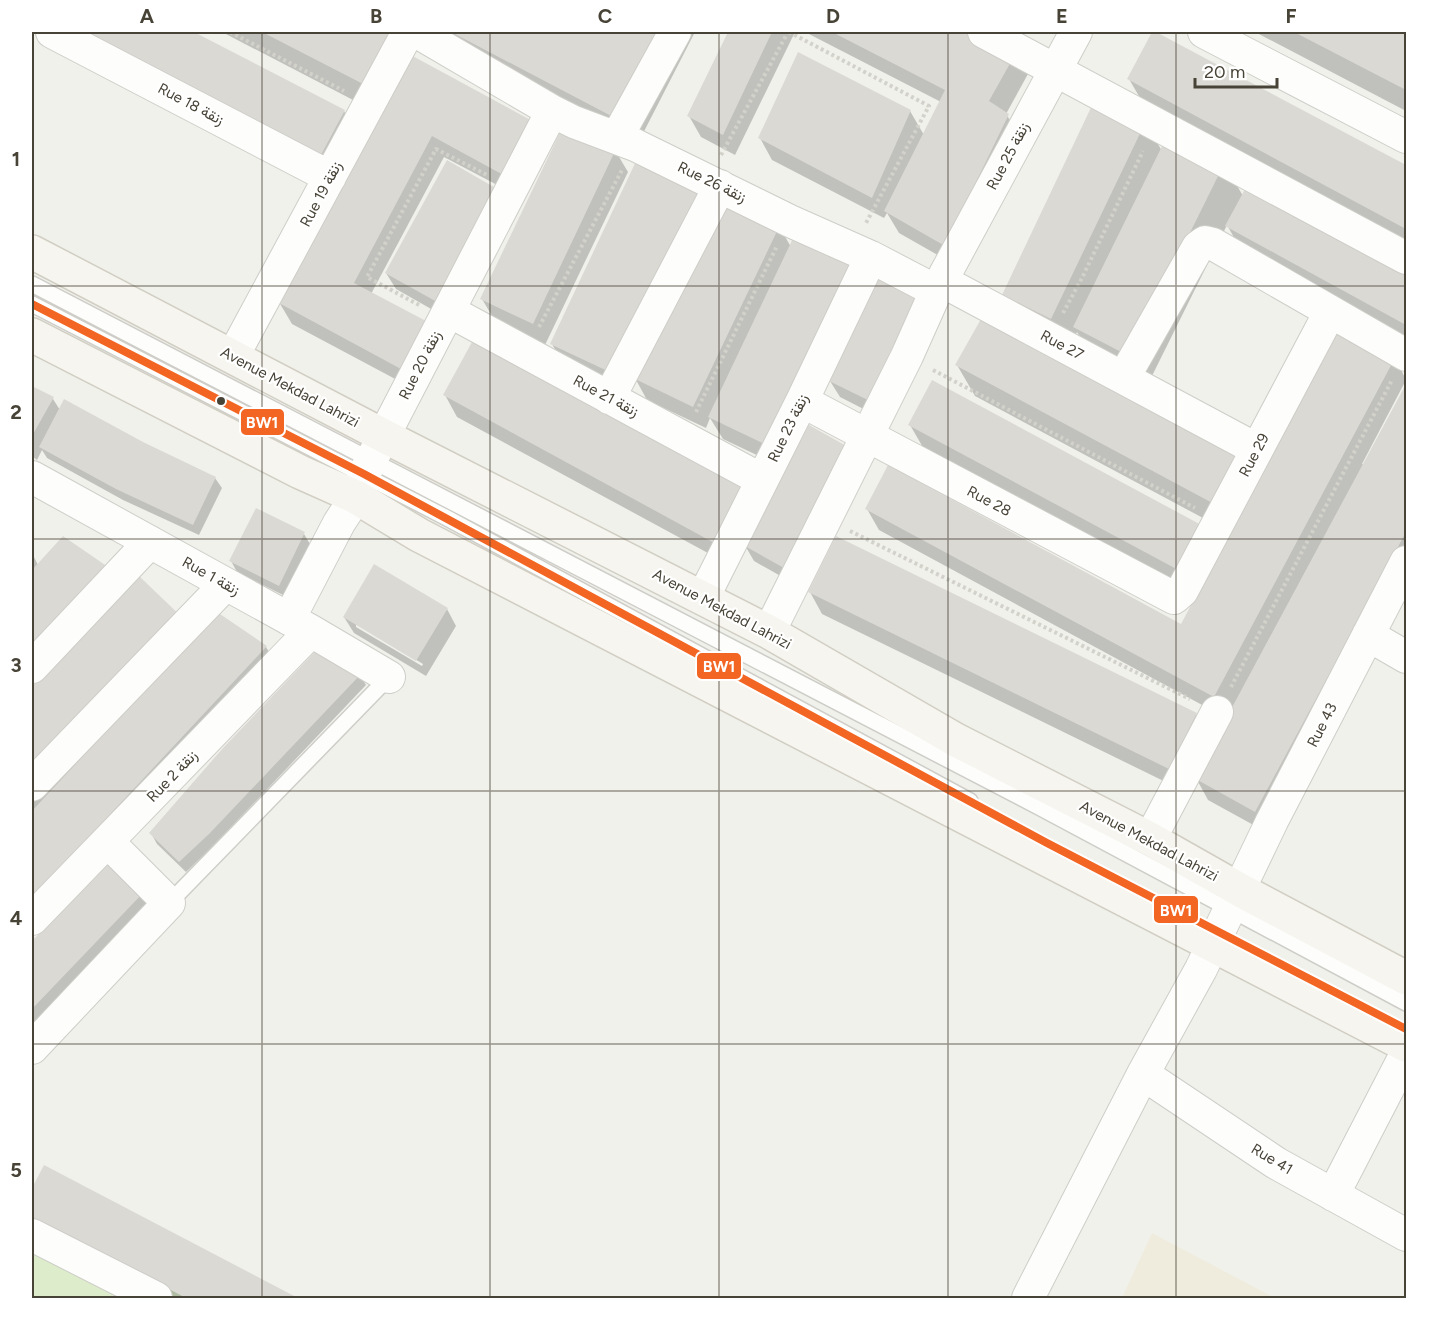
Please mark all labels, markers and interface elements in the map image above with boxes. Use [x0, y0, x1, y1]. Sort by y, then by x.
text: A [140, 4, 155, 28]
text: B [370, 4, 382, 28]
text: C [598, 4, 612, 28]
text: D [826, 4, 840, 28]
text: E [1056, 4, 1068, 28]
text: F [1285, 4, 1297, 28]
scale bar [1195, 51, 1278, 89]
text: 20 m [1204, 61, 1245, 83]
street label: Rue 18 زنقة [155, 79, 227, 129]
street label: Rue 25 زنقة [983, 119, 1033, 193]
text: 1 [12, 147, 20, 171]
street label: Rue 19 زنقة [296, 158, 346, 230]
street label: Rue 26 زنقة [675, 158, 749, 206]
street label: Rue 27 [1037, 326, 1087, 364]
street label: Rue 20 زنقة [395, 327, 445, 403]
street label: Avenue Mekdad Lahrizi [218, 343, 362, 431]
street label: Rue 21 زنقة [570, 371, 642, 421]
street label: Rue 23 زنقة [764, 391, 812, 465]
unlabelled marker [215, 395, 227, 407]
text: 2 [10, 400, 22, 424]
line badge: BW1 [240, 408, 285, 436]
text: BW1 [246, 413, 278, 432]
street label: Rue 29 [1235, 430, 1273, 480]
street label: Rue 28 [964, 482, 1014, 520]
street label: Rue 1 زنقة [179, 553, 243, 599]
street label: Avenue Mekdad Lahrizi [650, 565, 794, 653]
line badge: BW1 [696, 652, 742, 680]
text: 3 [10, 653, 22, 677]
text: BW1 [703, 657, 735, 676]
street label: Rue 43 [1303, 700, 1341, 750]
street label: Rue 2 زنقة [143, 746, 201, 806]
street label: Avenue Mekdad Lahrizi [1077, 797, 1221, 885]
line badge: BW1 [1153, 895, 1199, 924]
text: BW1 [1160, 901, 1192, 920]
text: 4 [10, 906, 23, 930]
street label: Rue 41 [1248, 1140, 1296, 1178]
text: 5 [10, 1158, 22, 1182]

